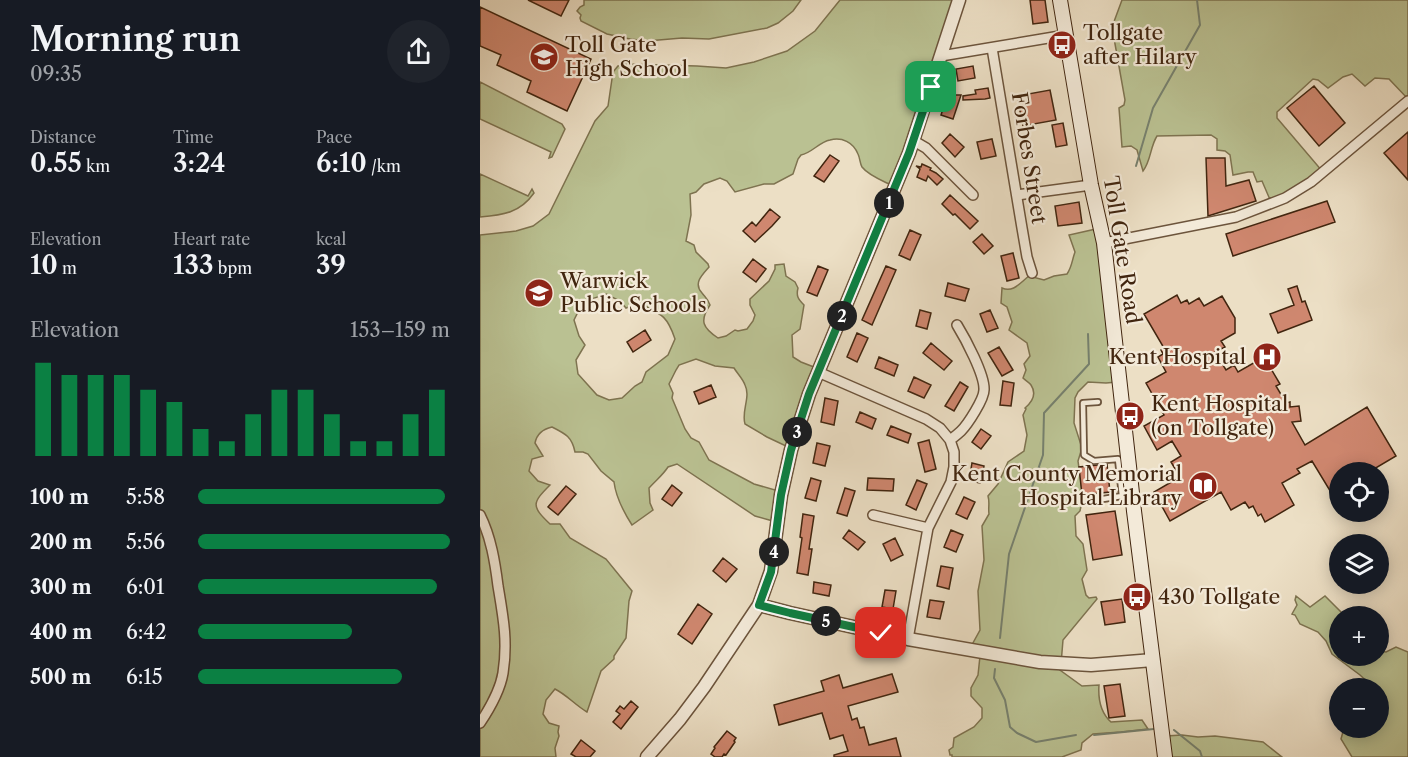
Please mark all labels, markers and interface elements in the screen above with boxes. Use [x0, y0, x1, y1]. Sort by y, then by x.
text: Morning run [30, 19, 241, 60]
button: share [387, 20, 450, 83]
place label: Tollgate after Hilary [1083, 20, 1197, 69]
bus stop icon: Tollgate after Hilary [1046, 29, 1078, 61]
place label: Toll Gate High School [565, 32, 688, 81]
school or university icon: Toll Gate High School [528, 41, 560, 73]
pin [905, 61, 956, 112]
text: 09:35 [30, 62, 82, 86]
icon: arrive [914, 70, 947, 103]
street label: Forbes Street [1007, 90, 1052, 226]
text: Distance [30, 127, 96, 147]
text: Time [173, 127, 213, 147]
text: Pace [316, 127, 352, 147]
text: 0.55 [30, 147, 82, 179]
text: 3:24 [173, 147, 226, 179]
text: 6:10 [316, 147, 367, 179]
text: km [82, 156, 110, 176]
text: /km [367, 156, 401, 176]
street label: Toll Gate Road [1098, 174, 1147, 326]
pin: 1 [874, 188, 904, 218]
text: 1 [885, 193, 893, 213]
text: Elevation [30, 229, 101, 249]
text: Heart rate [173, 229, 250, 249]
text: kcal [316, 229, 346, 249]
text: 10 [30, 249, 58, 281]
text: 133 [173, 249, 214, 281]
text: 39 [316, 249, 346, 281]
text: m [58, 258, 77, 278]
text: bpm [214, 258, 252, 278]
place label: Warwick Public Schools [559, 268, 707, 317]
school or university icon: Warwick Public Schools [523, 277, 555, 309]
pin: 2 [827, 301, 857, 331]
text: 2 [837, 306, 847, 326]
text: Elevation [30, 318, 119, 342]
text: 153–159 m [350, 318, 450, 342]
hospital icon: Kent Hospital [1251, 341, 1283, 373]
place label: Kent Hospital [1109, 344, 1246, 369]
place label: Kent Hospital (on Tollgate) [1151, 391, 1288, 440]
bus stop icon: Kent Hospital (on Tollgate) [1114, 400, 1146, 432]
pin: 3 [782, 417, 812, 447]
text: 3 [792, 422, 802, 442]
place label: Kent County Memorial Hospital Library [952, 461, 1182, 510]
map controls [1329, 462, 1389, 738]
button: locate [1329, 462, 1389, 522]
library icon: Kent County Memorial Hospital Library [1187, 470, 1219, 502]
text: 100 m [30, 485, 89, 509]
text: 5:58 [126, 485, 165, 509]
text: 200 m [30, 530, 92, 554]
text: 5:56 [126, 530, 165, 554]
button: layers [1329, 534, 1389, 594]
pin: 4 [759, 537, 789, 567]
text: 4 [769, 542, 779, 562]
text: 300 m [30, 575, 92, 599]
text: 6:01 [126, 575, 164, 599]
bus stop icon: 430 Tollgate [1121, 581, 1153, 613]
place label: 430 Tollgate [1158, 584, 1280, 609]
pin: 5 [811, 606, 841, 636]
button: + [1329, 606, 1389, 666]
pin [855, 607, 906, 658]
text: 5 [822, 611, 830, 631]
icon: check [864, 616, 897, 649]
text: 400 m [30, 620, 92, 644]
text: 6:42 [126, 620, 166, 644]
text: 500 m [30, 665, 91, 689]
text: 6:15 [126, 665, 163, 689]
button: − [1329, 678, 1389, 738]

